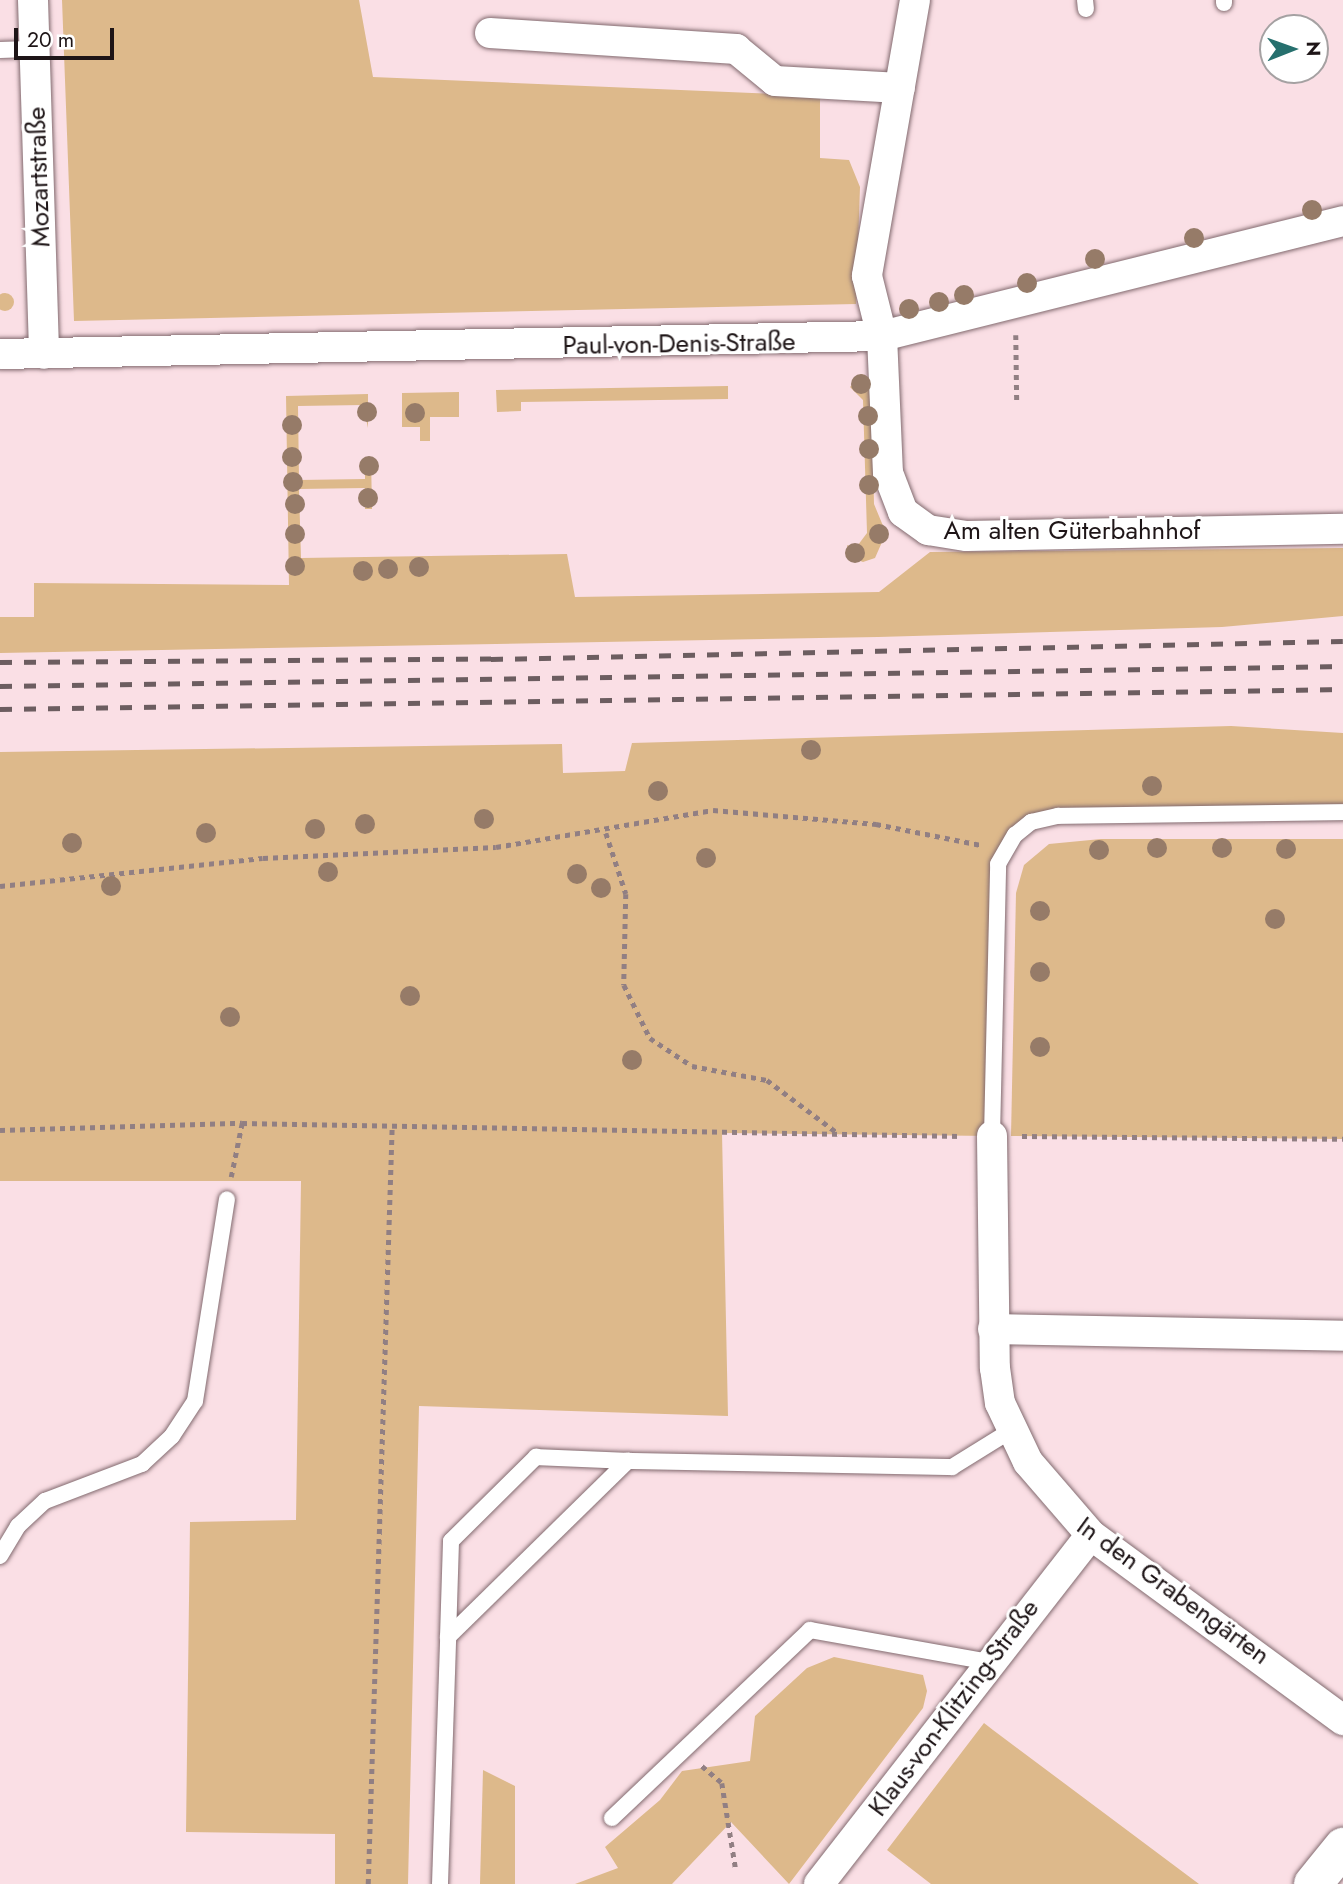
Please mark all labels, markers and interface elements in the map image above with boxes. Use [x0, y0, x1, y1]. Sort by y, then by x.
scale bar [18, 14, 117, 58]
north arrow [1259, 14, 1329, 84]
text: 20 m [27, 25, 74, 55]
text: N [1300, 41, 1327, 56]
street label: Mozartstraße [21, 106, 57, 248]
street label: Paul-von-Denis-Straße [562, 326, 796, 362]
street label: Am alten Güterbahnhof [943, 515, 1201, 547]
street label: In den Grabengärten [1071, 1511, 1275, 1671]
street label: Klaus-von-Klitzing-Straße [862, 1593, 1046, 1823]

